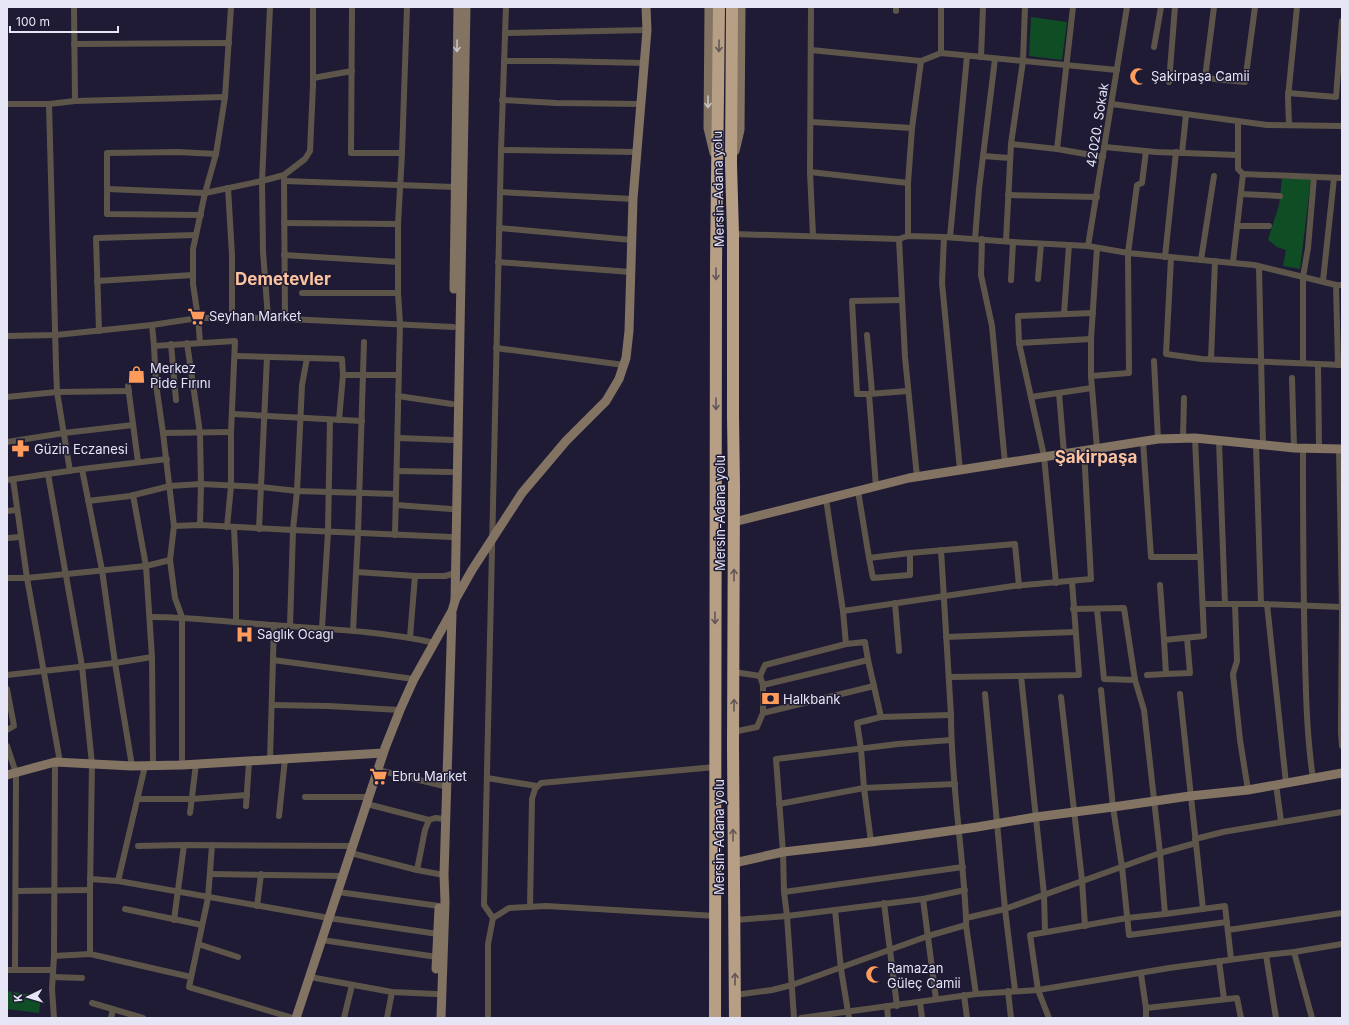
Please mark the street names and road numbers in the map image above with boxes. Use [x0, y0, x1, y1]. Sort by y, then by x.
street label: 42020. Sokak [1082, 82, 1112, 168]
street label: Mersin-Adana yolu [709, 131, 727, 247]
street label: Mersin-Adana yolu [712, 455, 728, 571]
street label: Mersin-Adana yolu [711, 779, 727, 895]

